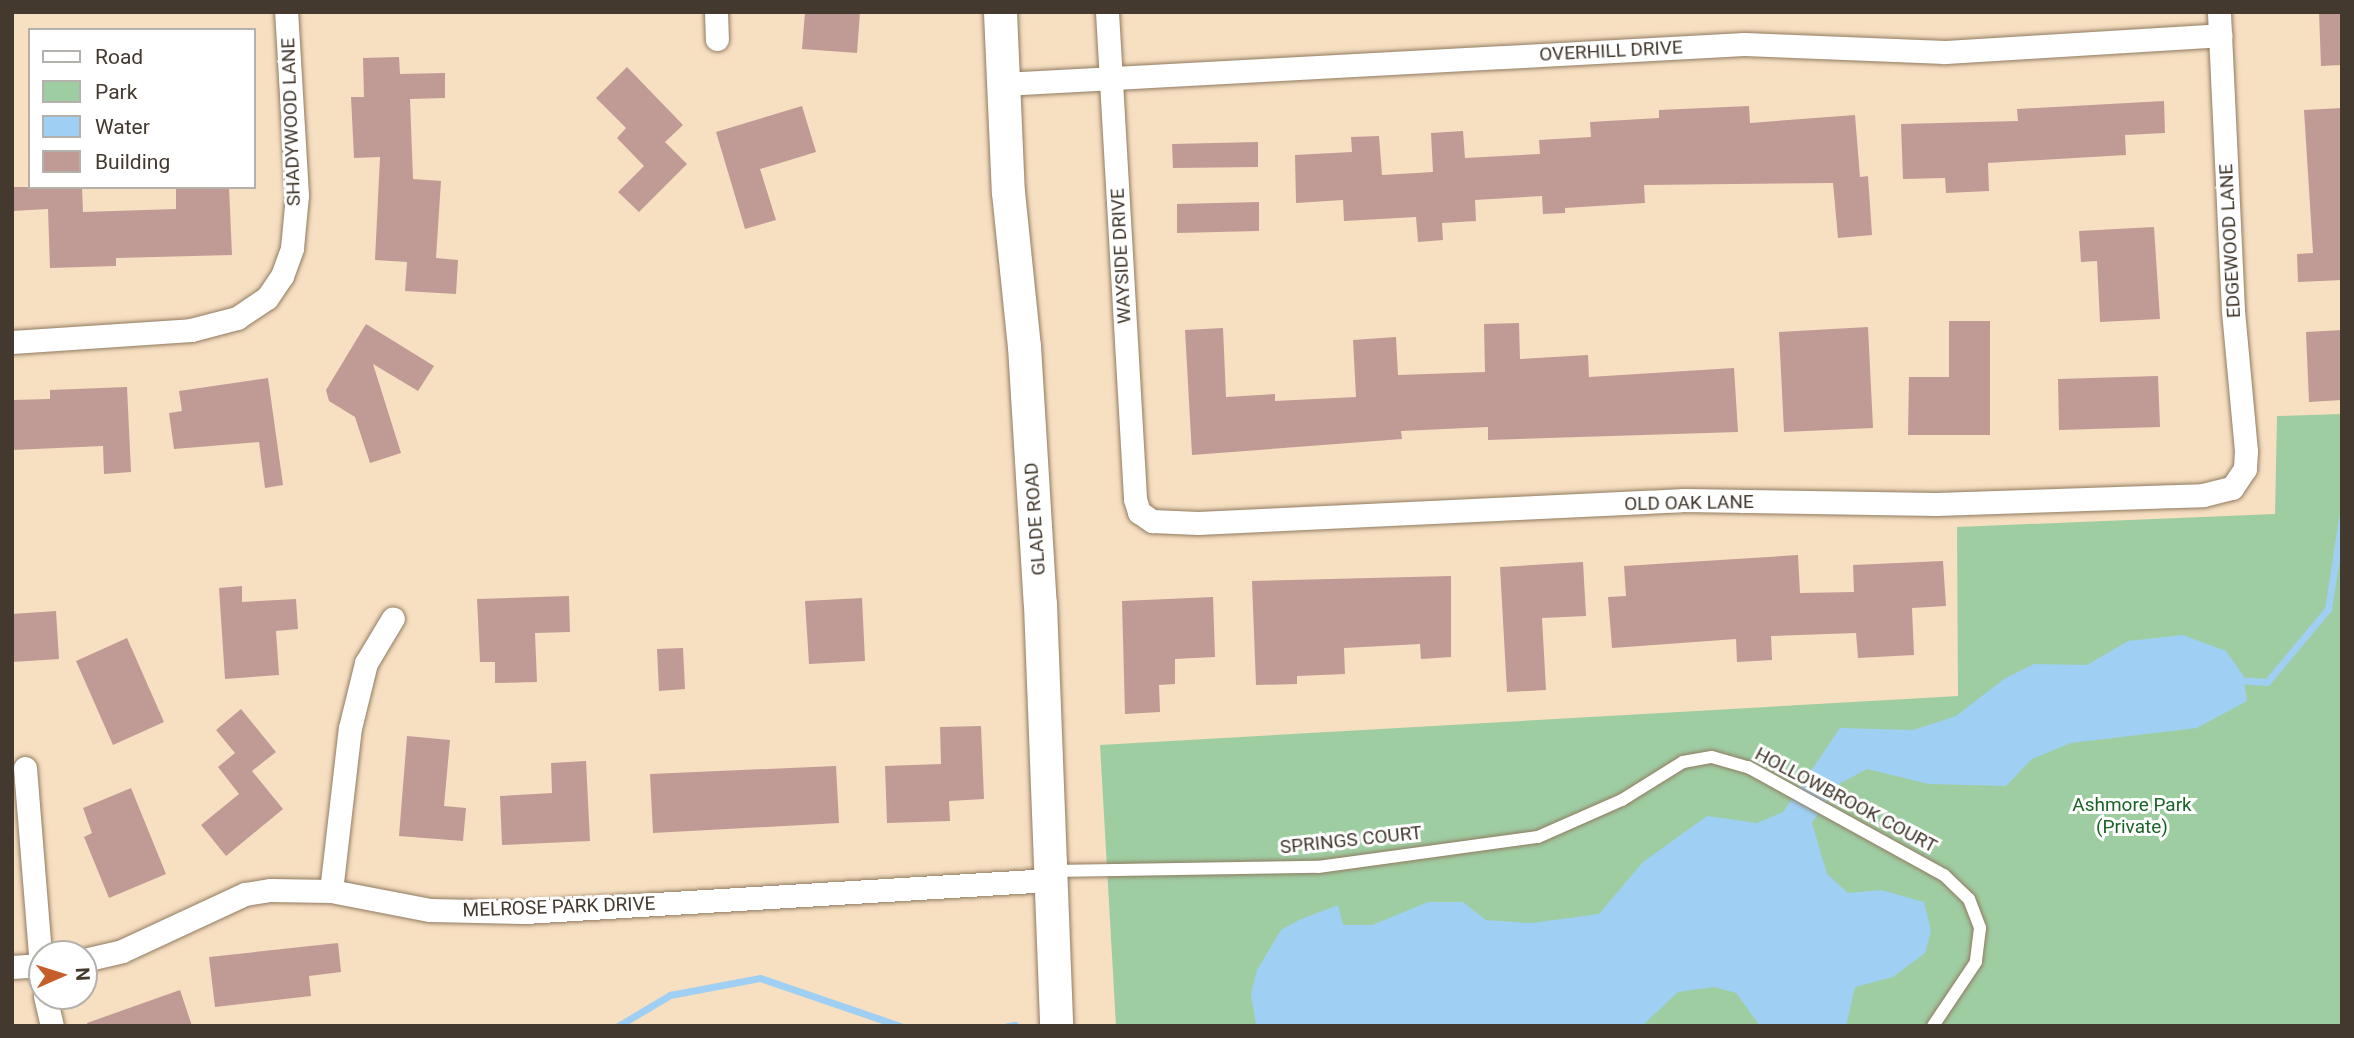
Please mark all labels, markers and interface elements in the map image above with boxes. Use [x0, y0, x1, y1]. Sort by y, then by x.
legend [28, 28, 256, 189]
street label: OVERHILL DRIVE [1539, 36, 1683, 66]
street label: SHADYWOOD LANE [277, 37, 305, 207]
text: Road [95, 45, 143, 69]
text: Park [95, 80, 137, 104]
text: Water [95, 115, 150, 139]
text: Building [95, 150, 170, 174]
street label: EDGEWOOD LANE [2215, 163, 2245, 319]
street label: WAYSIDE DRIVE [1106, 188, 1136, 324]
street label: GLADE ROAD [1020, 462, 1050, 576]
street label: OLD OAK LANE [1624, 490, 1754, 516]
street label: HOLLOWBROOK COURT [1751, 742, 1941, 858]
park label: Ashmore Park (Private) [2072, 794, 2192, 838]
street label: SPRINGS COURT [1279, 821, 1423, 859]
street label: MELROSE PARK DRIVE [462, 892, 656, 922]
north arrow [28, 940, 98, 1010]
text: N [71, 967, 94, 981]

